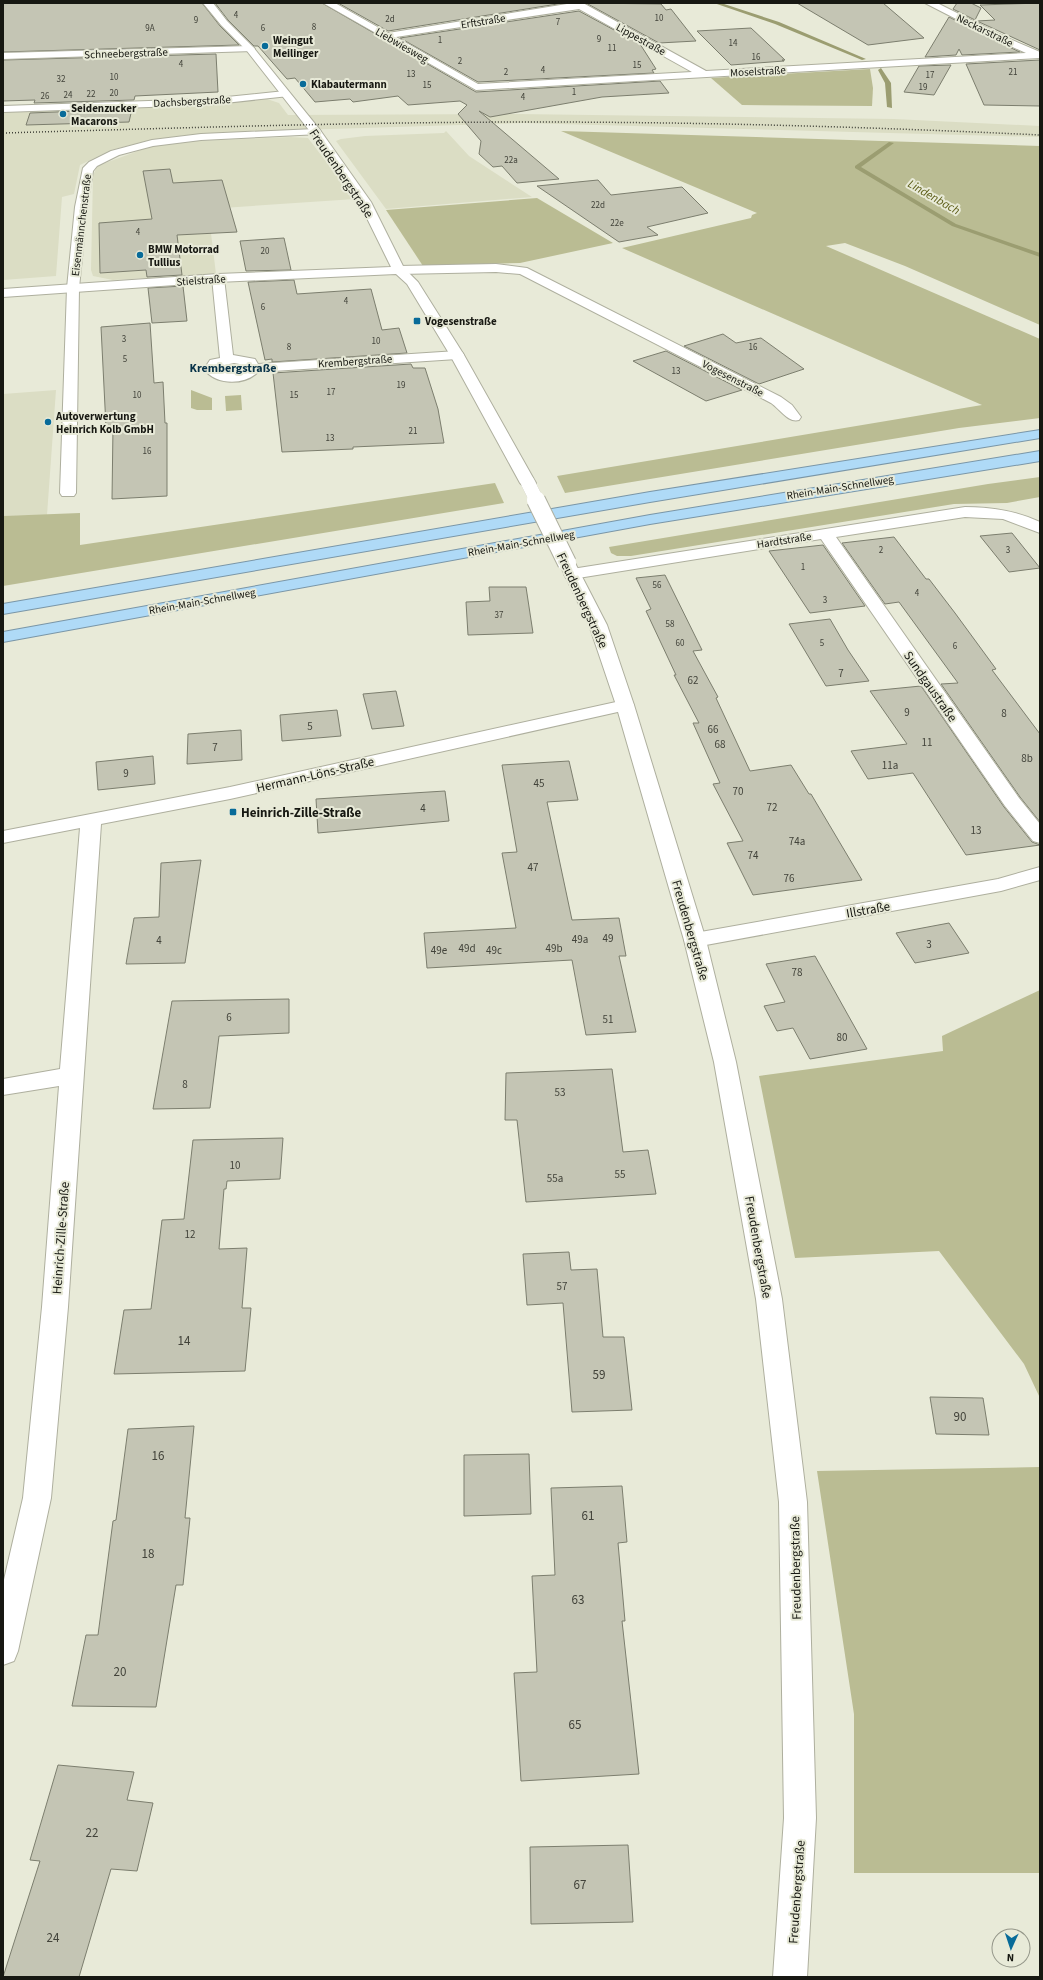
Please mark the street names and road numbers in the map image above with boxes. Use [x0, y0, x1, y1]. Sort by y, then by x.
street label: Erftstraße [460, 10, 507, 32]
street label: Neckarstraße [954, 10, 1016, 51]
street label: Lippestraße [613, 20, 669, 60]
street label: Liebwiesweg [372, 24, 431, 67]
street label: Schneebergstraße [84, 45, 169, 62]
street label: Moselstraße [730, 63, 787, 80]
street label: Dachsbergstraße [153, 92, 232, 111]
street label: Freudenbergstraße [305, 126, 378, 222]
street label: Eisenmännchenstraße [68, 173, 95, 277]
street label: Stielstraße [176, 271, 227, 290]
street label: Krembergstraße [317, 351, 393, 372]
street label: Vogesenstraße [699, 356, 767, 401]
street label: Rhein-Main-Schnellweg [786, 472, 895, 503]
street label: Rhein-Main-Schnellweg [467, 527, 576, 560]
street label: Hardtstraße [756, 529, 813, 552]
street label: Freudenbergstraße [552, 550, 612, 651]
street label: Rhein-Main-Schnellweg [148, 585, 257, 618]
street label: Sundgaustraße [899, 648, 961, 726]
street label: Hermann-Löns-Straße [255, 753, 376, 797]
street label: Freudenbergstraße [667, 878, 713, 983]
street label: Illstraße [845, 897, 892, 923]
street label: Heinrich-Zille-Straße [48, 1181, 74, 1295]
street label: Freudenbergstraße [740, 1195, 776, 1300]
street label: Freudenbergstraße [786, 1516, 806, 1620]
street label: Freudenbergstraße [784, 1840, 810, 1944]

